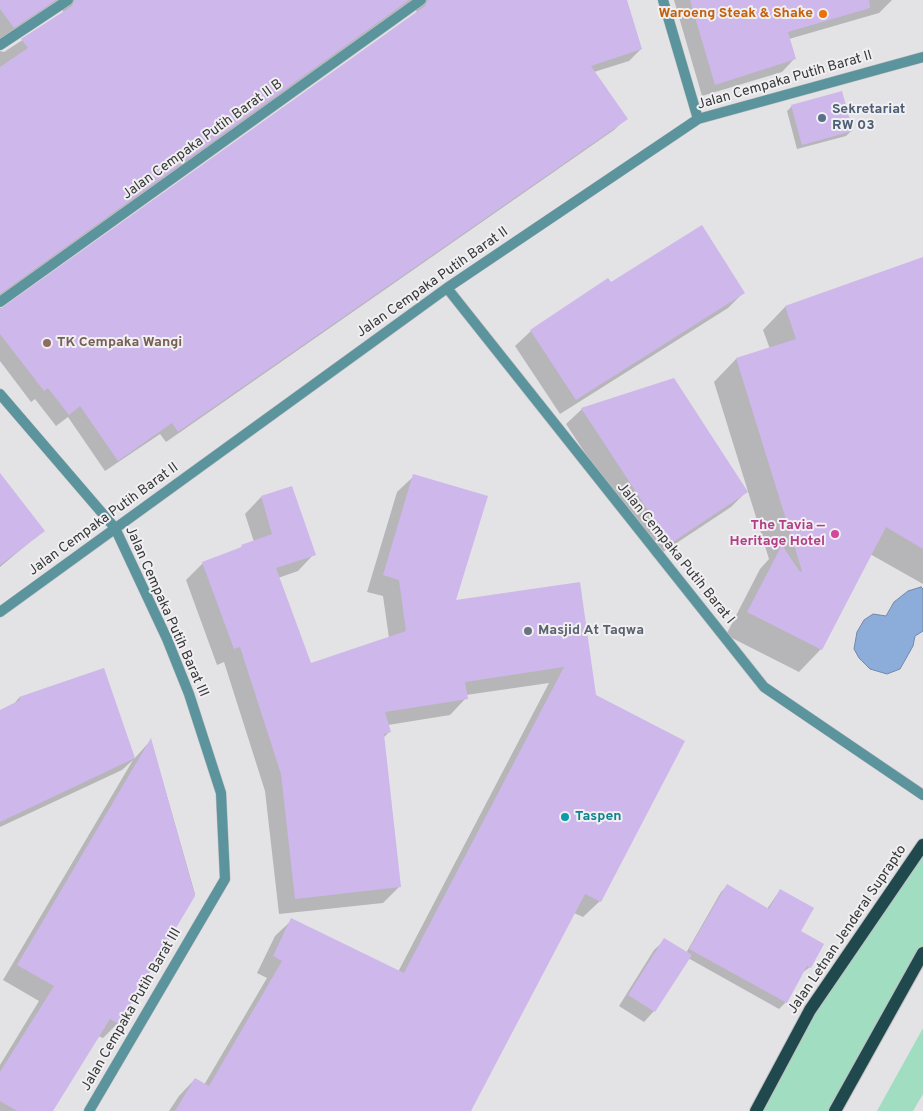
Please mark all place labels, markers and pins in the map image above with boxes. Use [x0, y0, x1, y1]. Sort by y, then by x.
place label: Waroeng Steak & Shake [658, 6, 813, 22]
marker: Waroeng Steak & Shake [817, 8, 829, 20]
place label: Sekretariat RW 03 [832, 102, 905, 134]
marker: Sekretariat RW 03 [816, 112, 828, 124]
place label: TK Cempaka Wangi [57, 335, 182, 351]
marker: TK Cempaka Wangi [41, 337, 53, 349]
place label: The Tavia — Heritage Hotel [730, 518, 825, 550]
marker: The Tavia — Heritage Hotel [829, 528, 841, 540]
place label: Masjid At Taqwa [538, 623, 644, 639]
marker: Masjid At Taqwa [522, 625, 534, 637]
place label: Taspen [575, 809, 622, 825]
marker: Taspen [559, 811, 571, 823]

